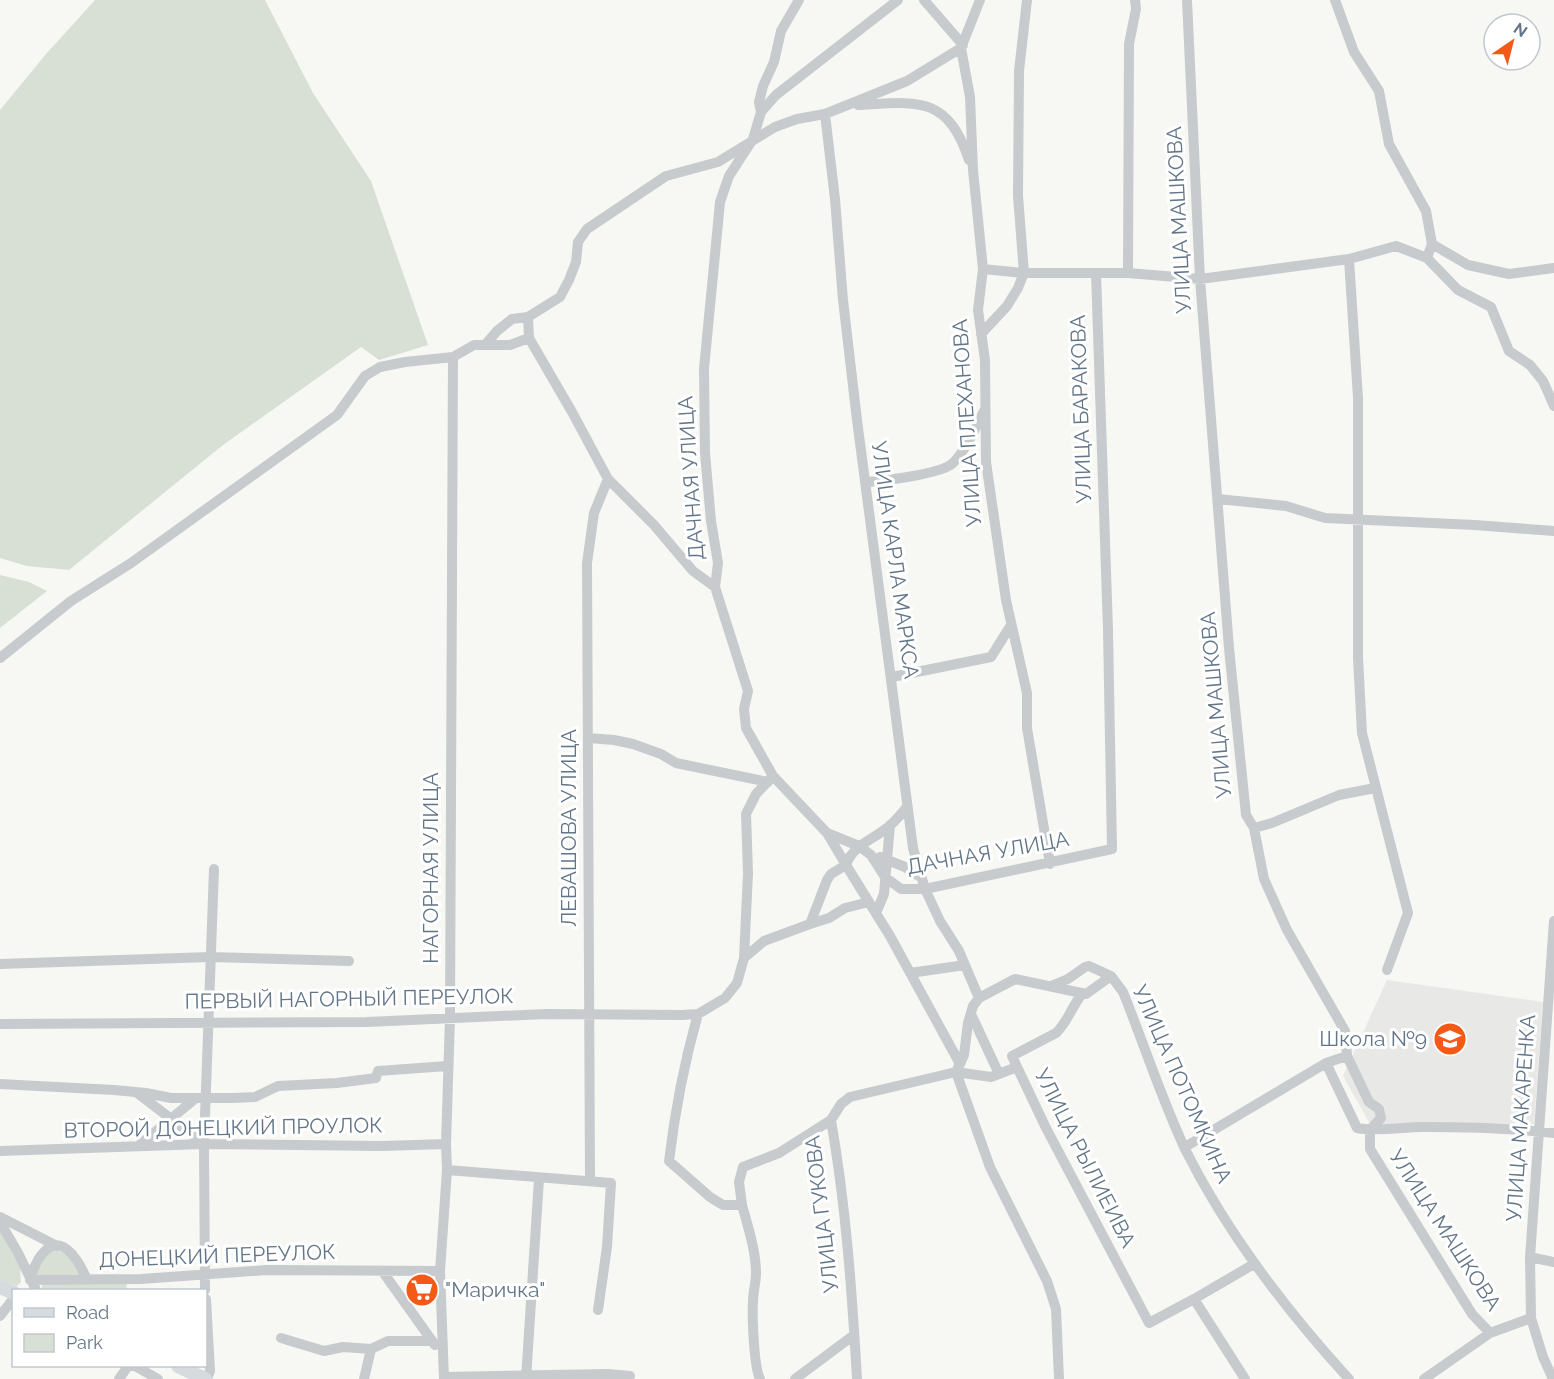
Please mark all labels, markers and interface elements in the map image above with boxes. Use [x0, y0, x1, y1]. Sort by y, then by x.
north arrow [1482, 12, 1542, 72]
text: N [1510, 19, 1531, 41]
street label: УЛИЦА МАШКОВА [1161, 126, 1196, 314]
street label: УЛИЦА БАРАКОВА [1065, 314, 1096, 504]
street label: УЛИЦА ПЛЕХАНОВА [947, 318, 986, 528]
street label: ДАЧНАЯ УЛИЦА [672, 395, 709, 561]
street label: УЛИЦА КАРЛА МАРКСА [866, 439, 925, 680]
street label: УЛИЦА МАШКОВА [1195, 611, 1236, 799]
street label: ЛЕВАШОВА УЛИЦА [556, 729, 581, 927]
street label: НАГОРНАЯ УЛИЦА [418, 772, 443, 964]
street label: ДАЧНАЯ УЛИЦА [905, 826, 1071, 879]
street label: УЛИЦА ПОТОМКИНА [1127, 981, 1237, 1187]
street label: ПЕРВЫЙ НАГОРНЫЙ ПЕРЕУЛОК [184, 983, 514, 1014]
street label: УЛИЦА МАКАРЕНКА [1501, 1014, 1540, 1222]
school or university icon: Школа №9 [1432, 1021, 1468, 1057]
place label: Школа №9 [1319, 1026, 1427, 1051]
street label: УЛИЦА РЫЛИЕИВА [1030, 1064, 1141, 1251]
street label: ВТОРОЙ ДОНЕЦКИЙ ПРОУЛОК [63, 1112, 383, 1143]
street label: УЛИЦА ГУКОВА [799, 1134, 844, 1294]
street label: УЛИЦА МАШКОВА [1384, 1144, 1507, 1315]
street label: ДОНЕЦКИЙ ПЕРЕУЛОК [98, 1239, 336, 1272]
supermarket icon: "Маричка" [404, 1272, 440, 1308]
place label: "Маричка" [445, 1277, 545, 1302]
legend [12, 1289, 207, 1367]
text: Road [66, 1302, 109, 1323]
text: Park [66, 1332, 103, 1353]

